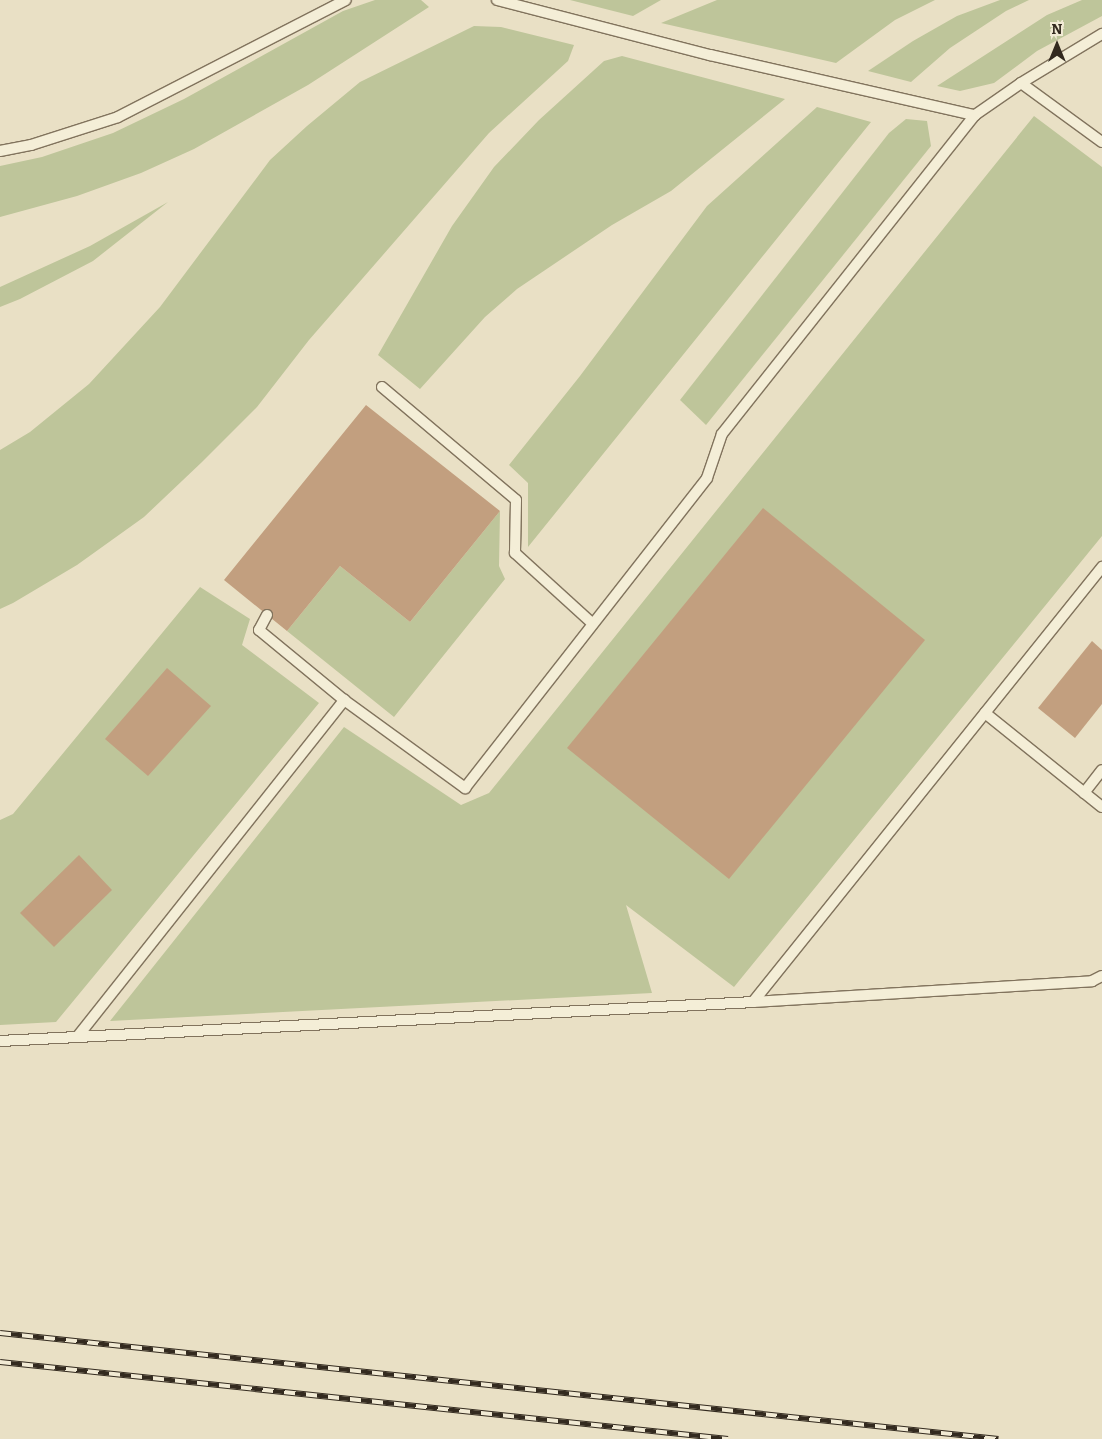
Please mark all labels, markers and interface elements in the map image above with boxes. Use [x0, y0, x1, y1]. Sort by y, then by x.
north arrow [1032, 20, 1082, 70]
text: N [1052, 21, 1062, 38]

